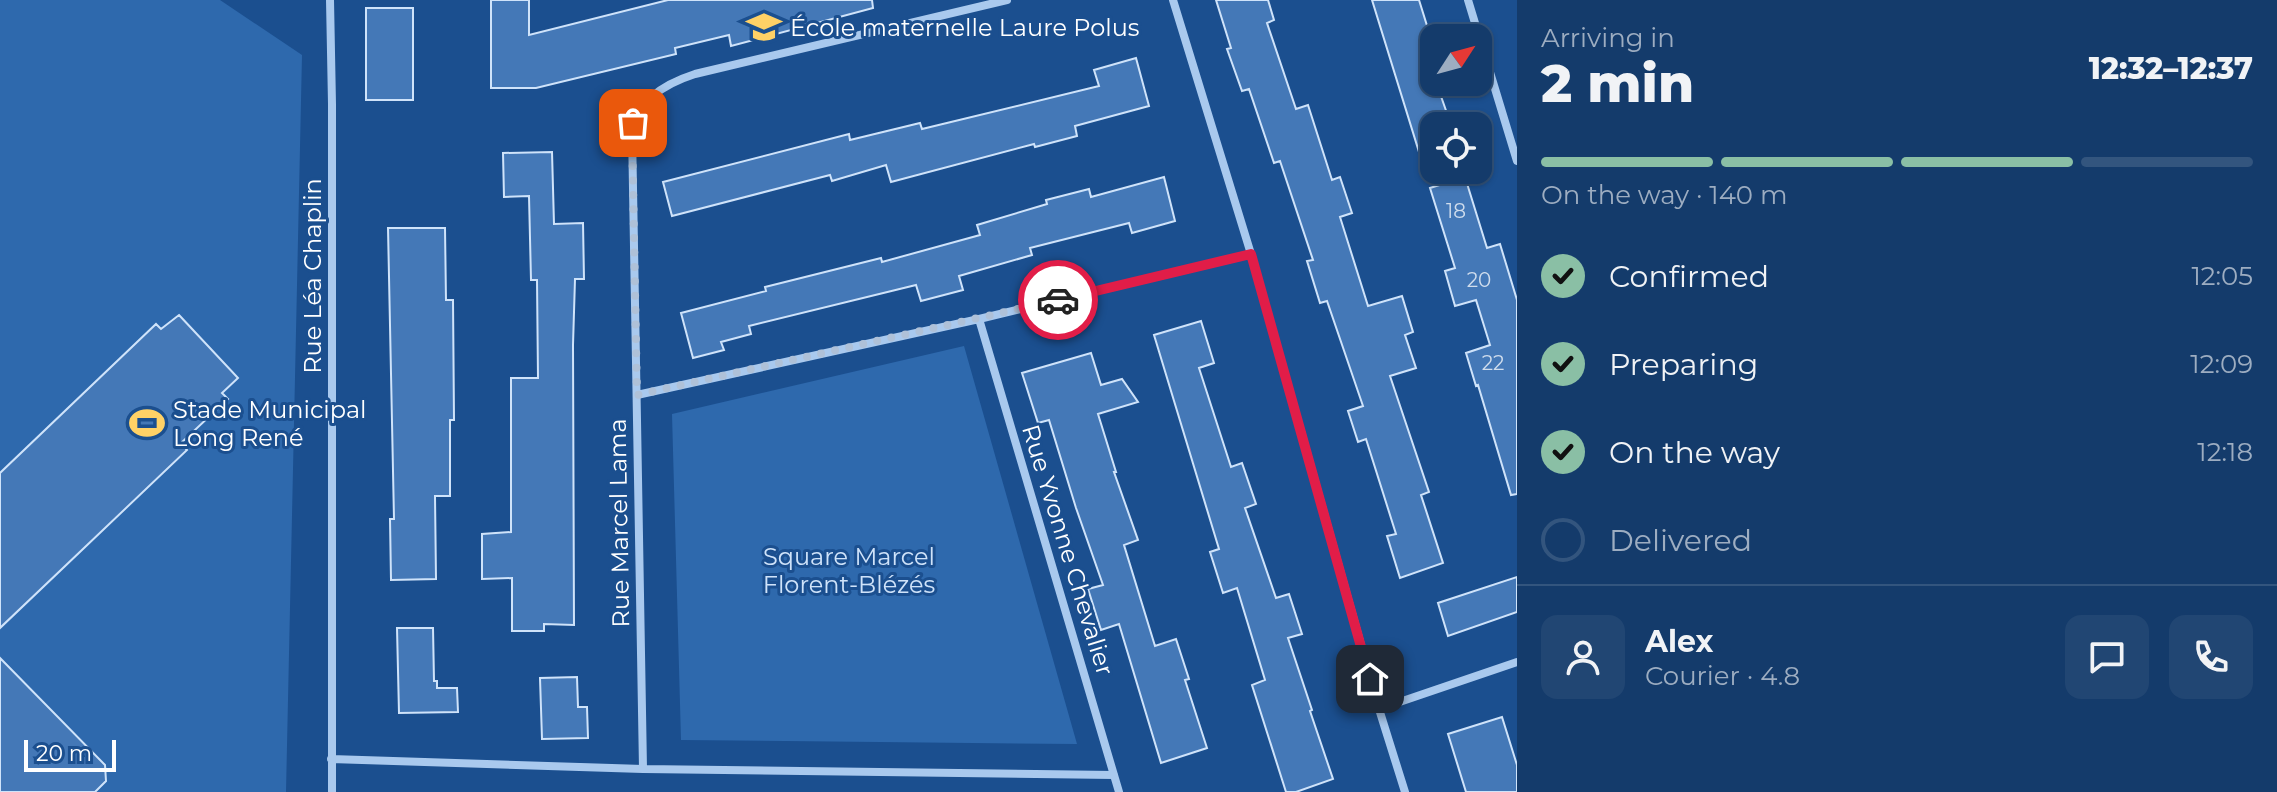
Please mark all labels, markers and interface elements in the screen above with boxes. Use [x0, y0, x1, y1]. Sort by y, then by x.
school or university icon: École maternelle Laure Polus [745, 8, 783, 46]
place label: École maternelle Laure Polus [790, 13, 1140, 42]
text: Arriving in [1541, 22, 1675, 54]
north arrow [1420, 24, 1492, 96]
map controls [1420, 24, 1492, 184]
text: 12:32–12:37 [2089, 50, 2253, 87]
text: 2 min [1541, 52, 1694, 115]
pin [599, 89, 667, 157]
icon: bag [611, 101, 655, 145]
button: locate [1420, 112, 1492, 184]
street label: Rue Léa Chaplin [298, 178, 327, 374]
text: On the way · 140 m [1541, 179, 1787, 211]
house number: 18 [1446, 199, 1466, 223]
icon: check [1541, 254, 1585, 298]
text: Confirmed [1609, 258, 1769, 295]
courier [1018, 260, 1098, 340]
text: 12:05 [2191, 260, 2253, 292]
house number: 20 [1467, 268, 1491, 292]
icon: car [1036, 278, 1080, 322]
icon: check [1541, 342, 1585, 386]
text: Preparing [1609, 346, 1758, 383]
text: 12:09 [2190, 348, 2253, 380]
house number: 22 [1482, 351, 1504, 375]
place label: Stade Municipal Long René [173, 395, 367, 452]
sports icon: Stade Municipal Long René [128, 404, 166, 442]
street label: Rue Marcel Lama [603, 418, 635, 628]
street label: Rue Yvonne Chevalier [1016, 421, 1120, 679]
icon: check [1541, 430, 1585, 474]
text: On the way [1609, 434, 1780, 471]
text: 12:18 [2197, 436, 2253, 468]
text: Delivered [1609, 522, 1752, 559]
park label: Square Marcel Florent-Blézés [763, 542, 935, 599]
button: person [1541, 615, 1625, 699]
button: chat [2065, 615, 2149, 699]
button: phone [2169, 615, 2253, 699]
text: Alex [1645, 623, 1713, 660]
pin [1336, 645, 1404, 713]
icon: home [1348, 657, 1392, 701]
text: Courier · 4.8 [1645, 660, 1800, 692]
scale bar [24, 736, 116, 772]
text: 20 m [36, 740, 92, 767]

